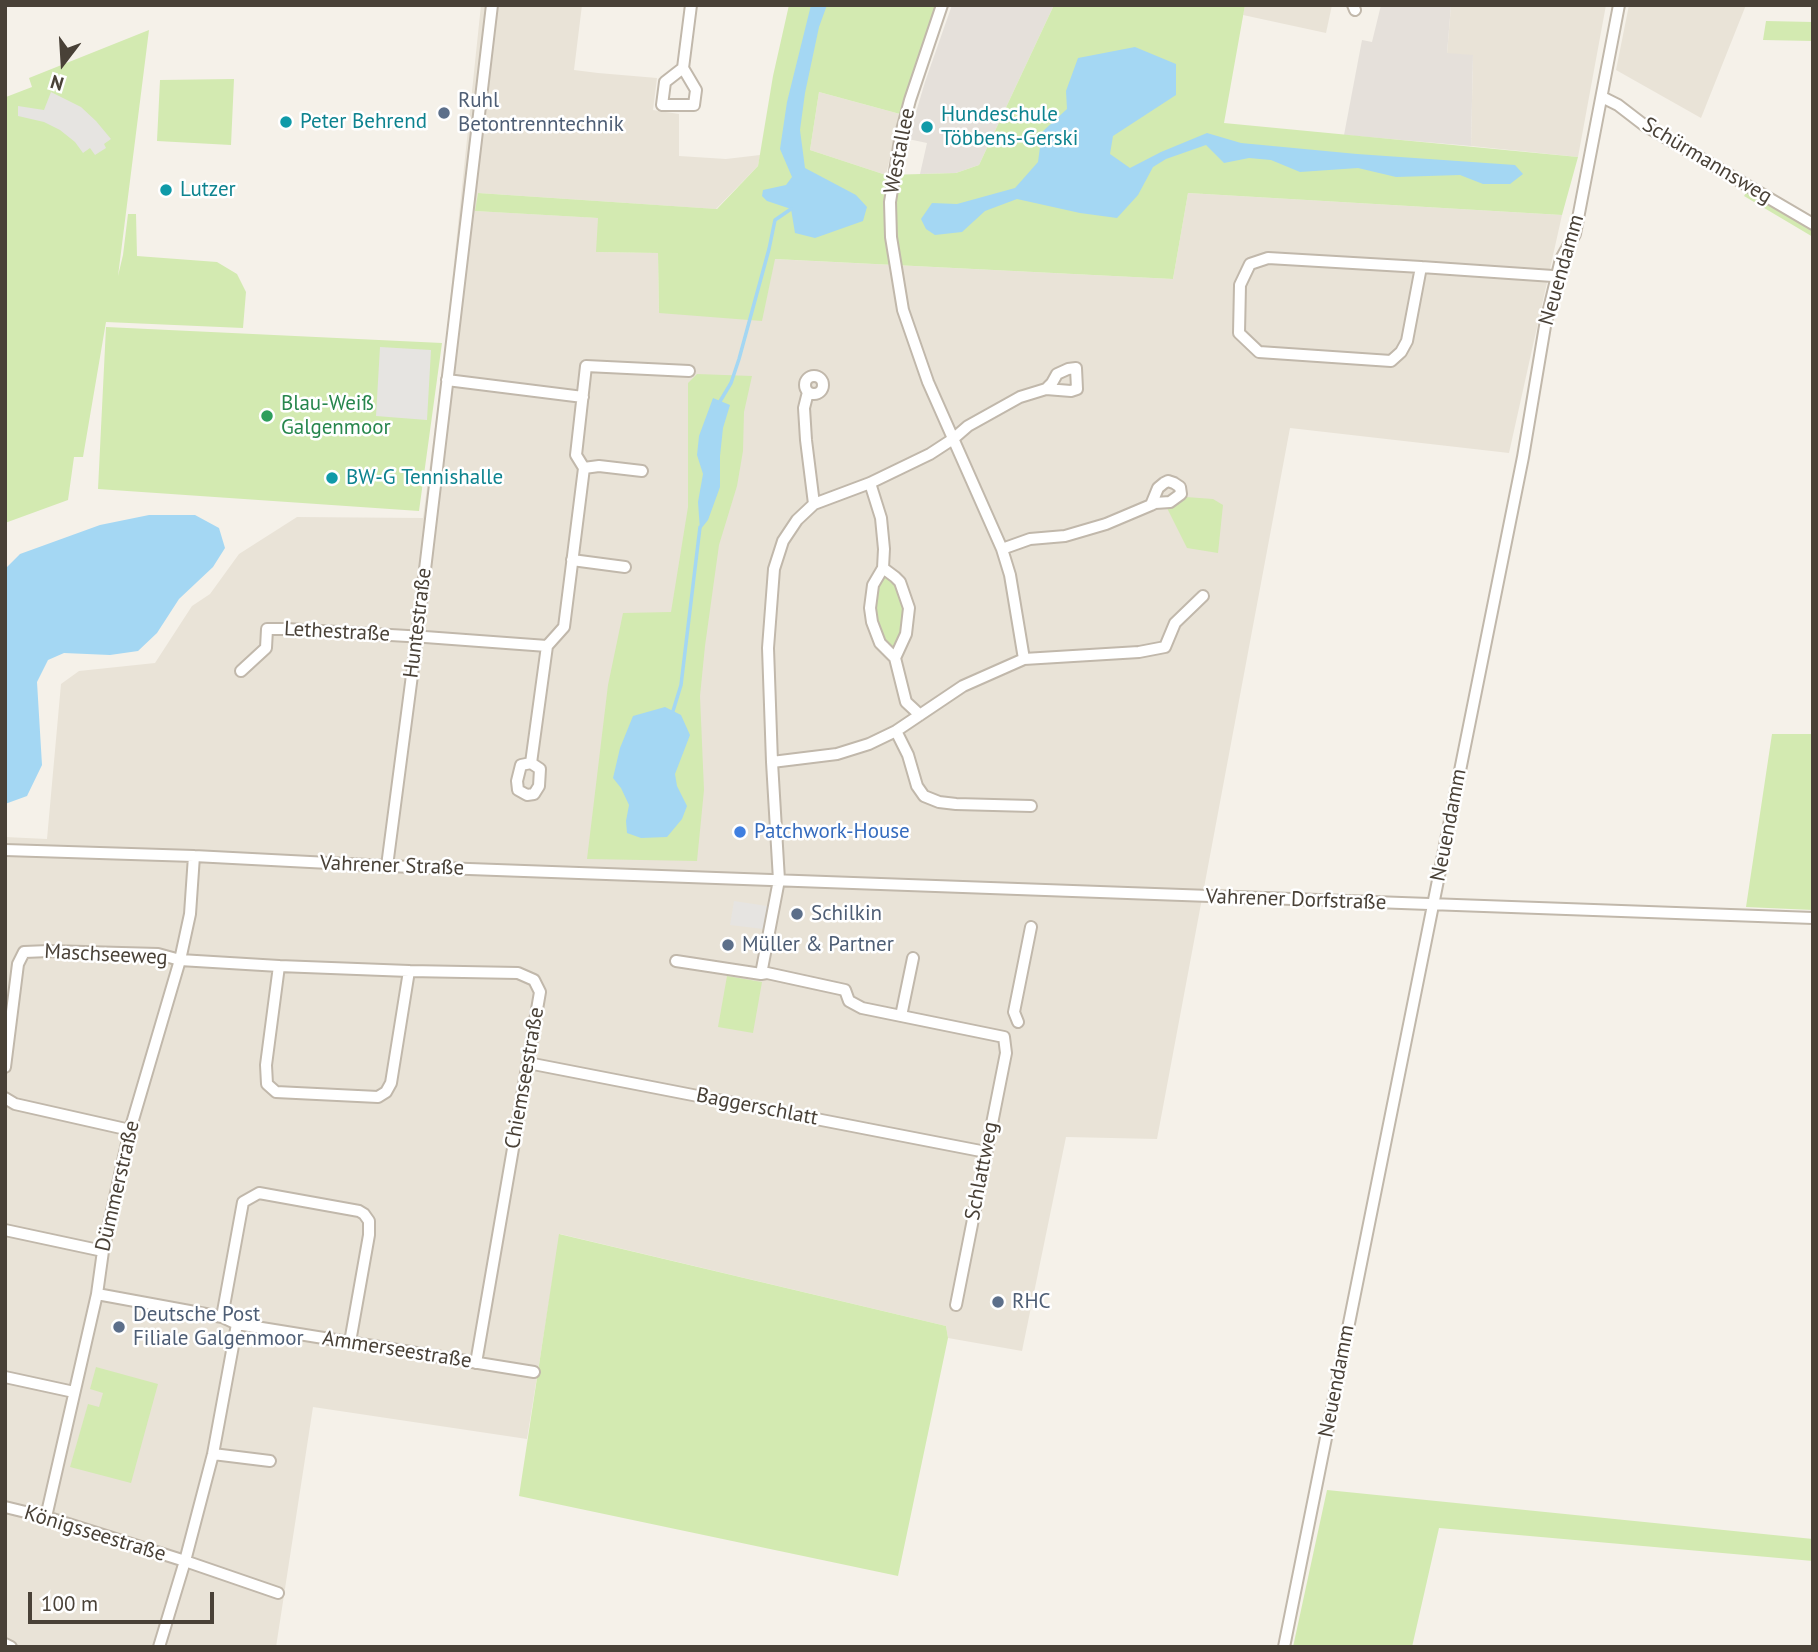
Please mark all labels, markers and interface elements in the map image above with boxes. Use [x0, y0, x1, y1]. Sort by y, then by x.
north arrow [28, 28, 98, 98]
text: N [47, 70, 66, 96]
place label: Ruhl Betontrenntechnik [458, 88, 624, 138]
place label: Hundeschule Többens-Gerski [941, 102, 1078, 152]
marker: Ruhl Betontrenntechnik [436, 105, 452, 121]
street label: Westallee [879, 106, 921, 196]
place label: Peter Behrend [300, 109, 427, 135]
street label: Schürmannsweg [1638, 112, 1776, 210]
marker: Peter Behrend [278, 114, 294, 130]
marker: Hundeschule Többens-Gerski [919, 119, 935, 135]
place label: Lutzer [180, 177, 236, 203]
marker: Lutzer [158, 182, 174, 198]
street label: Neuendamm [1534, 212, 1590, 328]
place label: Blau-Weiß Galgenmoor [281, 391, 391, 441]
marker: Blau-Weiß Galgenmoor [259, 408, 275, 424]
place label: BW-G Tennishalle [346, 465, 503, 491]
marker: BW-G Tennishalle [324, 470, 340, 486]
street label: Huntestraße [399, 566, 437, 680]
street label: Lethestraße [283, 617, 391, 647]
street label: Neuendamm [1426, 767, 1472, 883]
place label: Patchwork-House [754, 819, 910, 845]
marker: Patchwork-House [732, 824, 748, 840]
street label: Vahrener Straße [319, 851, 465, 881]
street label: Vahrener Dorfstraße [1205, 884, 1387, 916]
place label: Schilkin [811, 901, 882, 927]
marker: Schilkin [789, 906, 805, 922]
place label: Müller & Partner [742, 932, 894, 958]
marker: Müller & Partner [720, 937, 736, 953]
street label: Maschseeweg [44, 939, 168, 971]
street label: Chiemseestraße [500, 1005, 550, 1151]
street label: Baggerschlatt [694, 1083, 820, 1131]
street label: Dümmerstraße [91, 1118, 145, 1254]
street label: Schlattweg [960, 1120, 1004, 1222]
place label: RHC [1012, 1289, 1051, 1315]
marker: RHC [990, 1294, 1006, 1310]
place label: Deutsche Post Filiale Galgenmoor [133, 1302, 304, 1352]
marker: Deutsche Post Filiale Galgenmoor [111, 1319, 127, 1335]
street label: Neuendamm [1314, 1323, 1360, 1439]
street label: Ammerseestraße [321, 1326, 473, 1374]
street label: Königsseestraße [21, 1500, 169, 1568]
scale bar [32, 1578, 217, 1622]
text: 100 m [41, 1590, 98, 1617]

